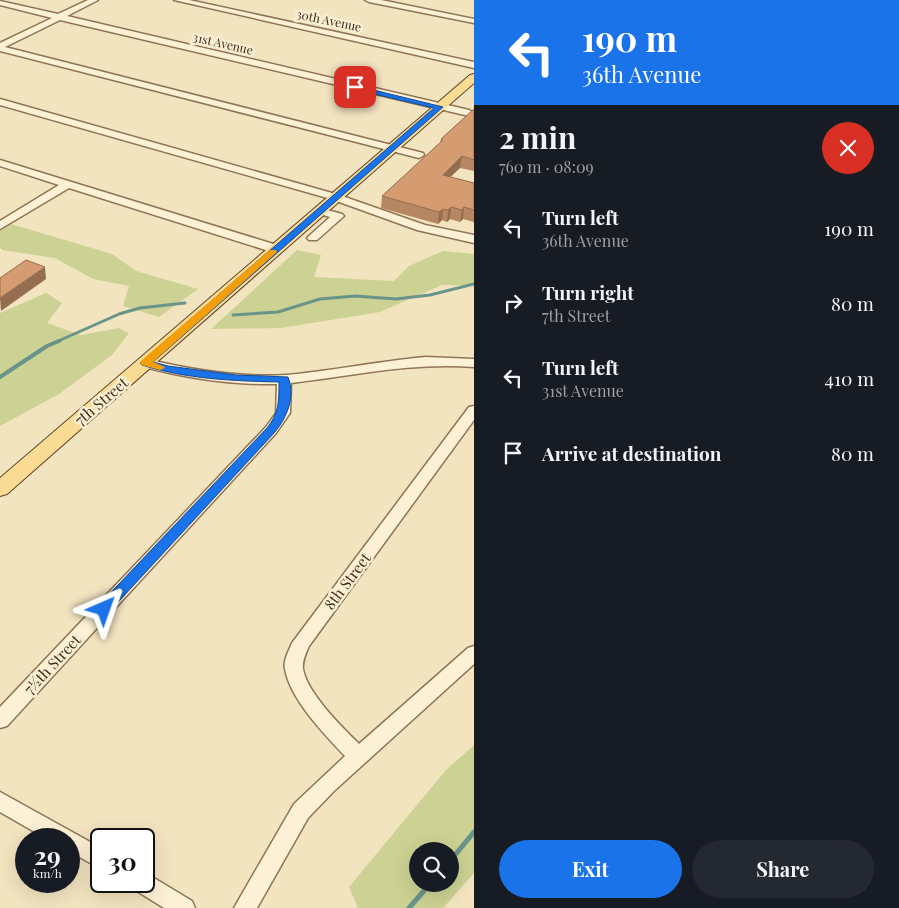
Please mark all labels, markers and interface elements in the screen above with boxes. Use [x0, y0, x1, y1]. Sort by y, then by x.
street label: 30th Avenue [295, 5, 363, 35]
text: 190 m [582, 14, 677, 61]
icon: left [499, 20, 564, 85]
street label: 31st Avenue [191, 28, 255, 58]
text: 36th Avenue [582, 59, 701, 89]
pin [334, 66, 376, 108]
icon: arrive [341, 73, 369, 101]
text: 2 min [499, 117, 576, 157]
button: close [822, 122, 874, 174]
text: 760 m · 08:09 [499, 156, 594, 177]
text: Turn left [542, 204, 619, 230]
icon: left [499, 214, 527, 242]
text: 190 m [824, 215, 874, 241]
text: 36th Avenue [542, 230, 629, 251]
text: Turn right [542, 279, 634, 305]
icon: right [499, 289, 527, 317]
text: 80 m [831, 290, 874, 316]
text: 7th Street [542, 305, 611, 326]
text: Turn left [542, 354, 619, 380]
icon: left [499, 364, 527, 392]
text: 410 m [825, 365, 874, 391]
street label: 7th Street [70, 372, 132, 430]
text: 31st Avenue [542, 380, 624, 401]
icon: arrive [499, 439, 527, 467]
text: Arrive at destination [542, 440, 722, 466]
text: 80 m [831, 440, 874, 466]
street label: 8th Street [319, 548, 375, 613]
position arrow [77, 582, 129, 634]
street label: 7½th Street [19, 629, 85, 698]
speed limit sign: 30 [90, 828, 155, 893]
text: 29 [34, 838, 61, 871]
button: Exit [499, 840, 682, 898]
button: Share [692, 840, 874, 898]
map controls [409, 842, 459, 892]
button: search [409, 842, 459, 892]
text: km/h [33, 865, 62, 881]

